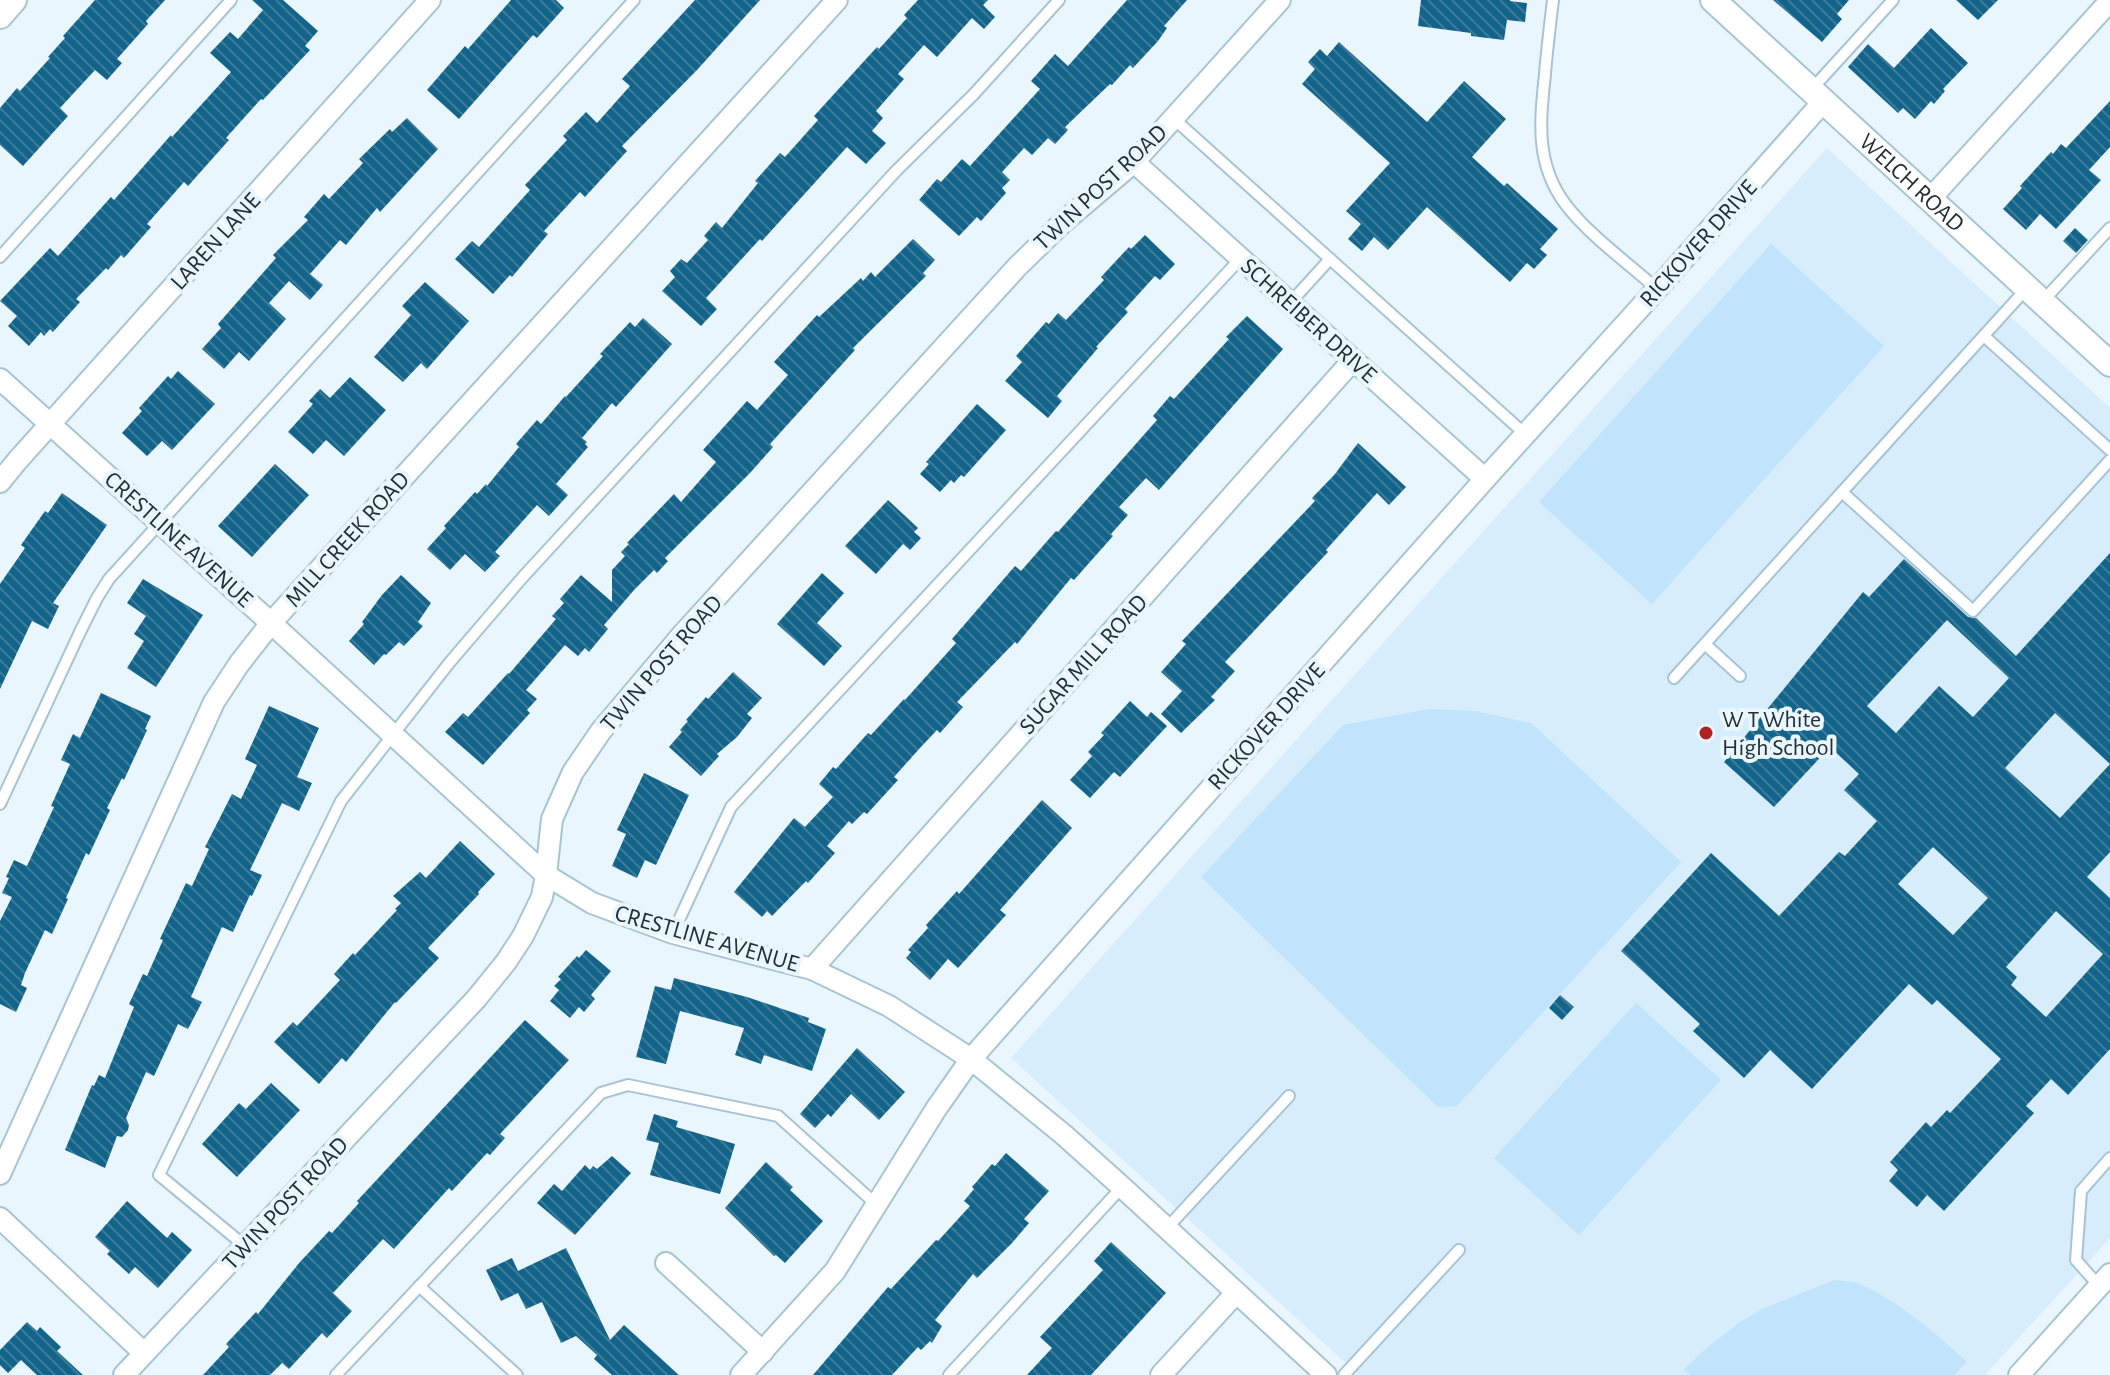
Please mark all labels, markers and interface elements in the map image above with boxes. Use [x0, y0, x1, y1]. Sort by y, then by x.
street label: TWIN POST ROAD [1030, 120, 1172, 255]
street label: WELCH ROAD [1854, 130, 1968, 237]
street label: RICKOVER DRIVE [1636, 175, 1762, 312]
street label: LAREN LANE [166, 188, 265, 295]
street label: SCHREIBER DRIVE [1236, 254, 1381, 388]
street label: CRESTLINE AVENUE [100, 467, 257, 612]
street label: MILL CREEK ROAD [281, 467, 414, 612]
street label: SUGAR MILL ROAD [1015, 590, 1152, 739]
street label: TWIN POST ROAD [596, 591, 727, 736]
street label: RICKOVER DRIVE [1204, 658, 1330, 795]
place label: W T White High School [1722, 708, 1834, 760]
marker: W T White High School [1697, 724, 1715, 742]
street label: CRESTLINE AVENUE [612, 901, 802, 977]
street label: TWIN POST ROAD [218, 1133, 353, 1275]

